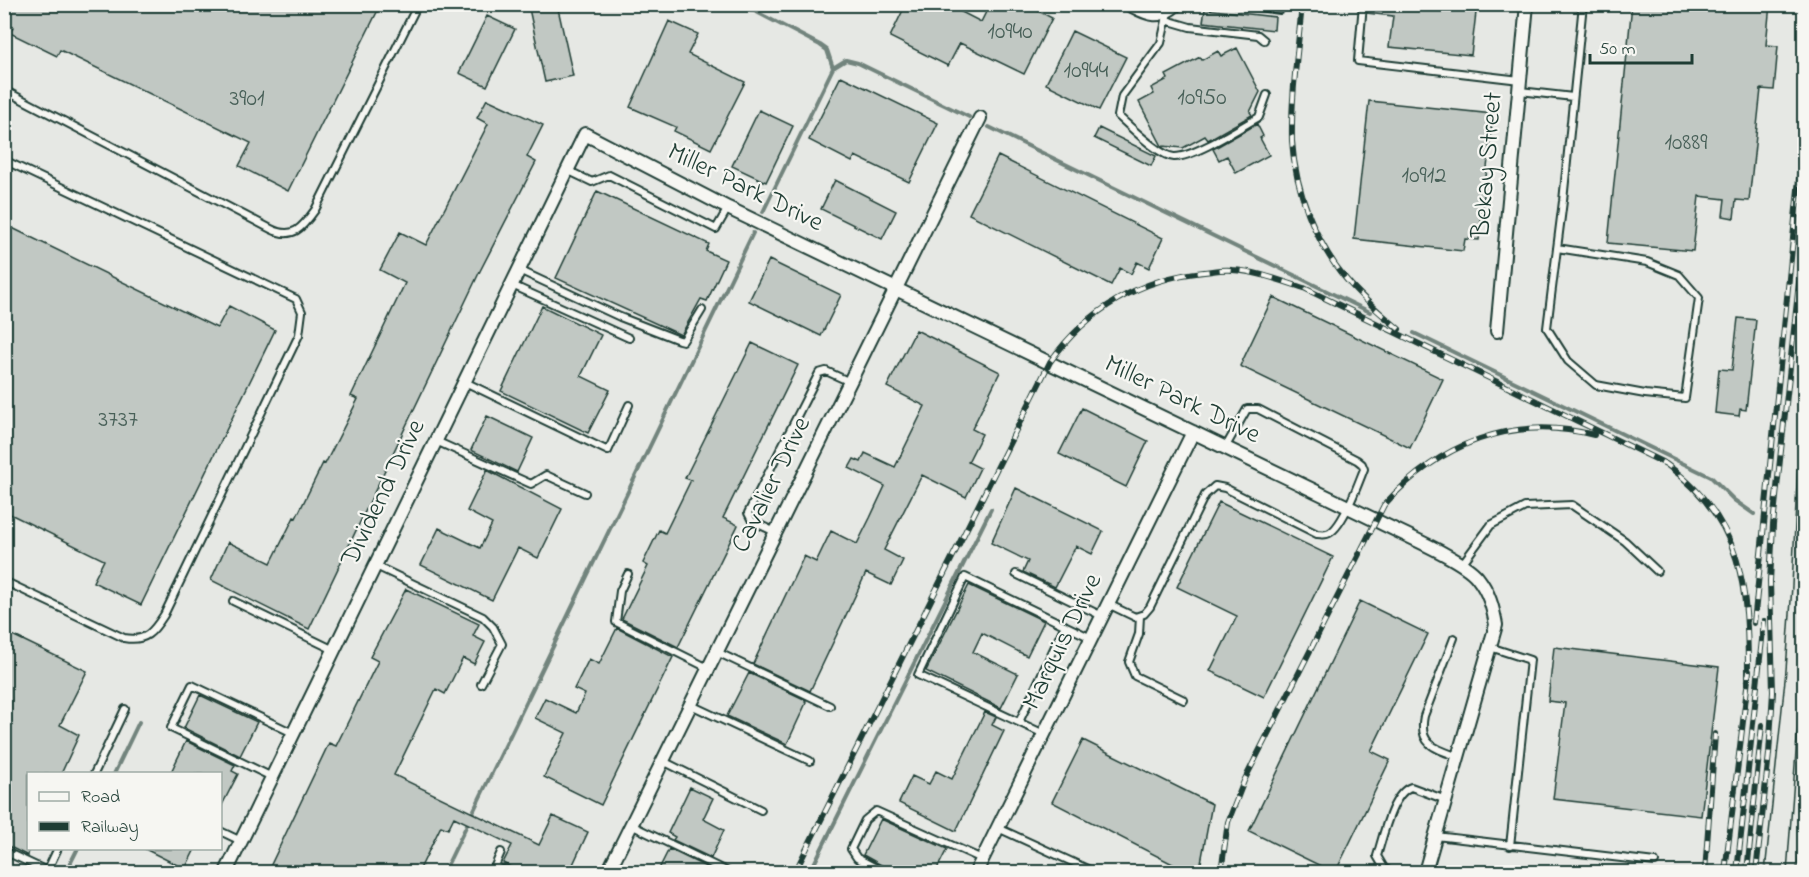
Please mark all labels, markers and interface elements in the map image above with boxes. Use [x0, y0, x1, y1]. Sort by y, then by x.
house number: 10940 [987, 15, 1033, 50]
scale bar [1590, 27, 1692, 65]
text: 50 m [1599, 37, 1636, 63]
house number: 10944 [1064, 54, 1109, 89]
house number: 10950 [1177, 81, 1227, 116]
house number: 3901 [229, 82, 265, 117]
street label: Bekay Street [1462, 90, 1514, 241]
house number: 10889 [1664, 126, 1708, 161]
street label: Miller Park Drive [660, 133, 831, 243]
house number: 10912 [1402, 159, 1446, 194]
street label: Miller Park Drive [1097, 345, 1268, 455]
house number: 3737 [98, 403, 138, 438]
street label: Cavalier Drive [722, 409, 822, 560]
street label: Dividend Drive [331, 412, 437, 574]
street label: Marquis Drive [1013, 566, 1113, 717]
legend [27, 772, 222, 850]
text: Road [81, 785, 120, 811]
text: Railway [81, 815, 138, 841]

